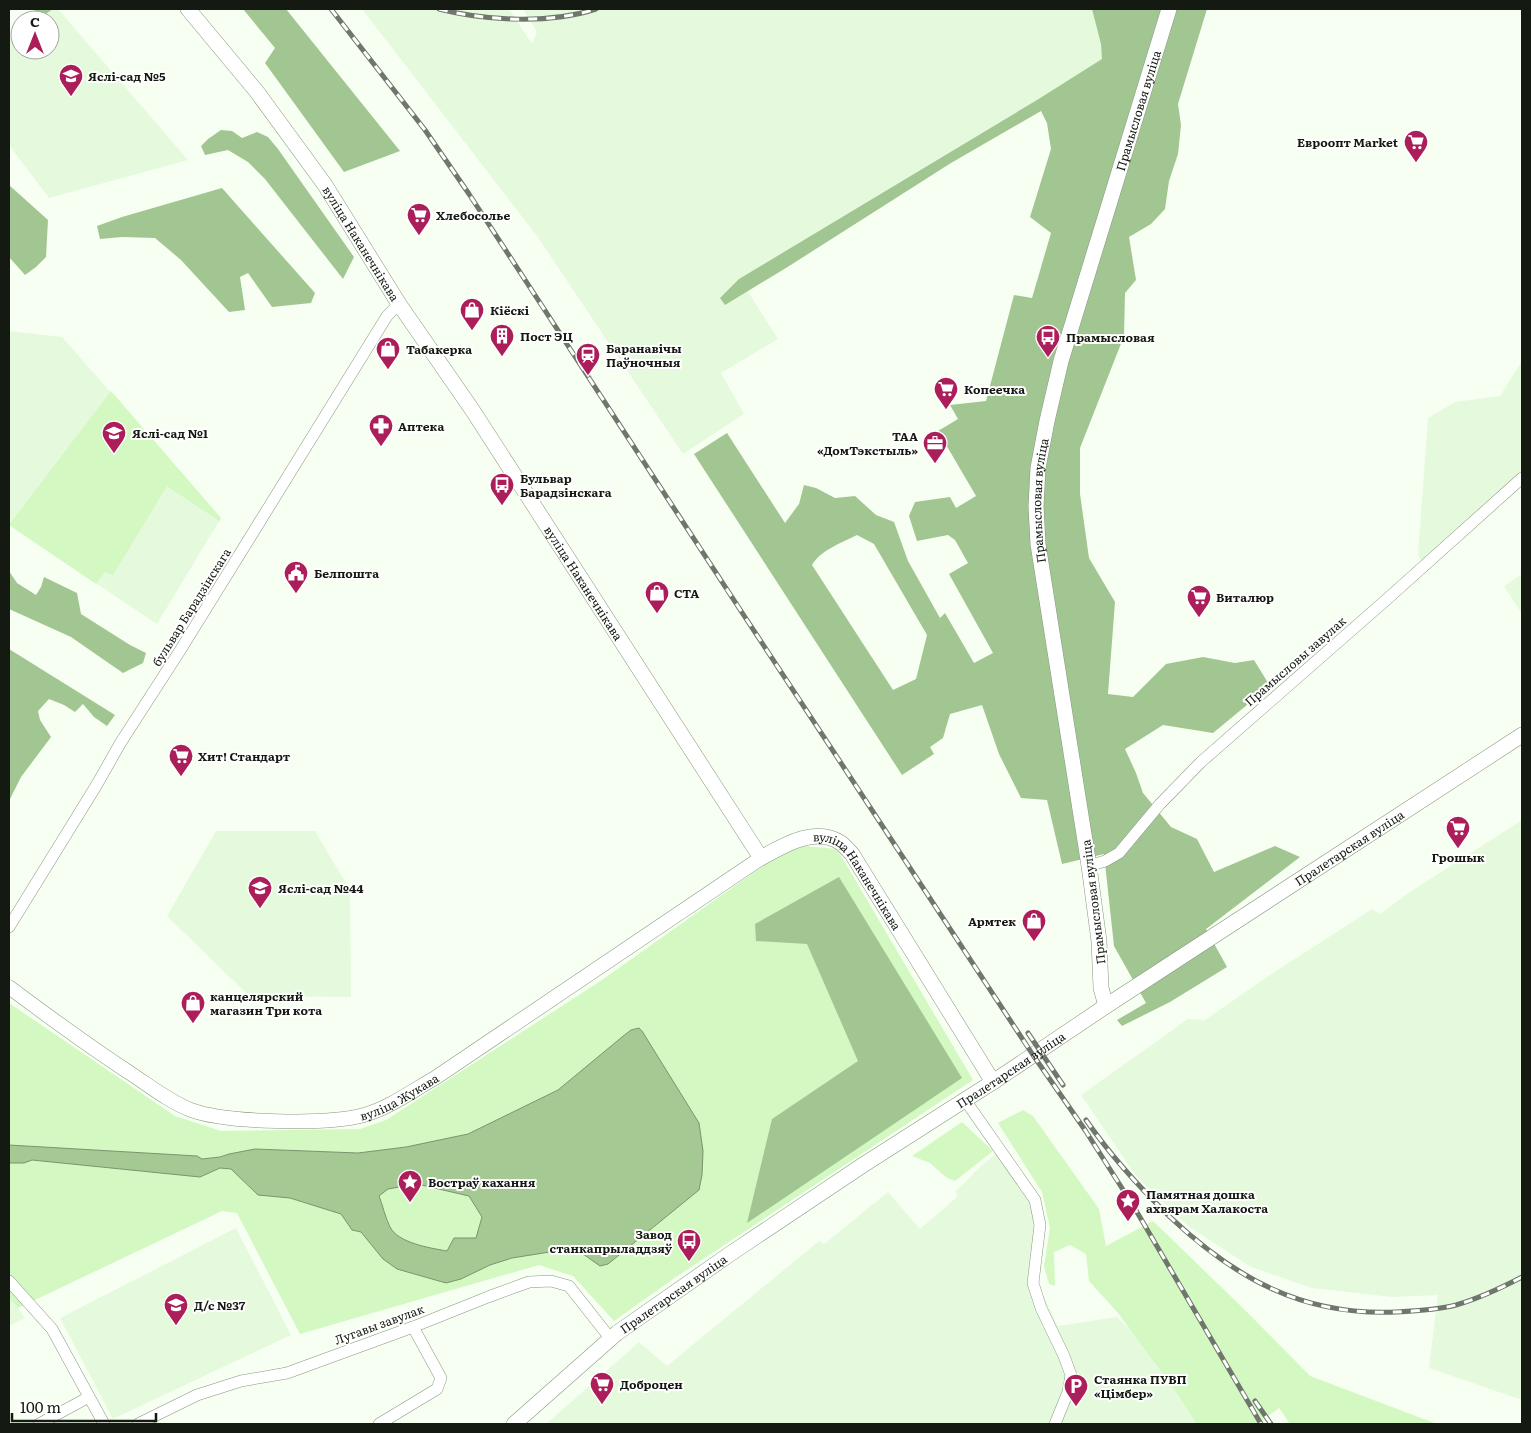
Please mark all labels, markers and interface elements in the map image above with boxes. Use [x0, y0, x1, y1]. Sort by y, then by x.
north arrow [10, 10, 60, 60]
text: С [30, 11, 40, 31]
street label: Прамысловая вуліца [1111, 47, 1165, 173]
school or university icon: Яслі-сад №5 [58, 63, 84, 97]
place label: Яслі-сад №5 [88, 67, 166, 85]
supermarket icon: Евроопт Market [1403, 129, 1429, 163]
place label: Евроопт Market [1297, 133, 1399, 151]
street label: вуліца Наканечнікава [319, 182, 404, 305]
supermarket icon: Хлебосолье [406, 202, 432, 236]
place label: Хлебосолье [436, 206, 510, 224]
shop icon: Кіёскі [459, 297, 485, 331]
place label: Кіёскі [490, 301, 530, 319]
building icon: Пост ЭЦ [489, 323, 515, 357]
bus stop icon: Прамысловая [1035, 324, 1061, 358]
place label: Пост ЭЦ [520, 327, 573, 345]
place label: Прамысловая [1066, 328, 1155, 346]
shop icon: Табакерка [375, 336, 401, 370]
place label: Баранавічы Паўночныя [606, 339, 682, 371]
place label: Табакерка [406, 340, 472, 358]
station icon: Баранавічы Паўночныя [575, 342, 601, 376]
supermarket icon: Копеечка [933, 376, 959, 410]
place label: Копеечка [964, 380, 1025, 398]
pharmacy icon: Аптека [368, 413, 394, 447]
place label: Аптека [398, 417, 444, 435]
school or university icon: Яслі-сад №1 [101, 420, 127, 454]
place label: Яслі-сад №1 [132, 424, 208, 442]
place label: ТАА «ДомТэкстыль» [817, 427, 918, 459]
office icon: ТАА «ДомТэкстыль» [922, 430, 948, 464]
street label: Прамысловая вуліца [1027, 436, 1053, 564]
place label: Бульвар Барадзінскага [520, 469, 612, 501]
bus stop icon: Бульвар Барадзінскага [489, 472, 515, 506]
street label: вуліца Наканечнікава [540, 522, 628, 644]
street label: бульвар Барадзінскага [147, 544, 235, 670]
public building icon: Белпошта [283, 560, 309, 594]
place label: Белпошта [314, 564, 379, 582]
shop icon: СТА [644, 580, 670, 614]
place label: СТА [674, 584, 699, 602]
supermarket icon: Виталюр [1186, 584, 1212, 618]
place label: Виталюр [1216, 588, 1274, 606]
street label: Прамысловы завулак [1240, 612, 1350, 710]
supermarket icon: Хит! Стандарт [168, 743, 194, 777]
place label: Хит! Стандарт [198, 747, 291, 765]
street label: Пралетарская вуліца [1291, 805, 1408, 890]
supermarket icon: Грошык [1445, 815, 1471, 849]
street label: вуліца Наканечнікава [812, 827, 906, 934]
street label: Прамысловая вуліца [1076, 838, 1110, 965]
place label: Грошык [1432, 848, 1485, 866]
school or university icon: Яслі-сад №44 [247, 875, 273, 909]
place label: Яслі-сад №44 [278, 879, 364, 897]
shop icon: Армтек [1021, 908, 1047, 942]
place label: Армтек [968, 912, 1016, 930]
place label: канцелярский магазин Три кота [210, 987, 322, 1019]
shop icon: канцелярский магазин Три кота [180, 990, 206, 1024]
street label: Пралетарская вуліца [953, 1027, 1069, 1112]
street label: вуліца Жукава [358, 1068, 442, 1125]
place icon: Востраў кахання [397, 1169, 423, 1203]
place label: Востраў кахання [428, 1173, 536, 1191]
place label: Памятная дошка ахвярам Халакоста [1146, 1185, 1268, 1217]
place icon: Памятная дошка ахвярам Халакоста [1115, 1188, 1141, 1222]
place label: Завод станкапрыладдзяў [550, 1225, 673, 1257]
bus stop icon: Завод станкапрыладдзяў [676, 1228, 702, 1262]
street label: Пралетарская вуліца [616, 1250, 731, 1338]
school or university icon: Д/с №37 [163, 1292, 189, 1326]
place label: Д/с №37 [194, 1296, 246, 1314]
street label: Лугавы завулак [332, 1299, 426, 1349]
place label: Стаянка ПУВП «Цімбер» [1094, 1370, 1187, 1402]
supermarket icon: Доброцен [589, 1371, 615, 1405]
parking icon: Стаянка ПУВП «Цімбер» [1063, 1373, 1089, 1407]
place label: Доброцен [620, 1375, 683, 1393]
scale bar [12, 1390, 156, 1422]
text: 100 m [20, 1395, 61, 1418]

